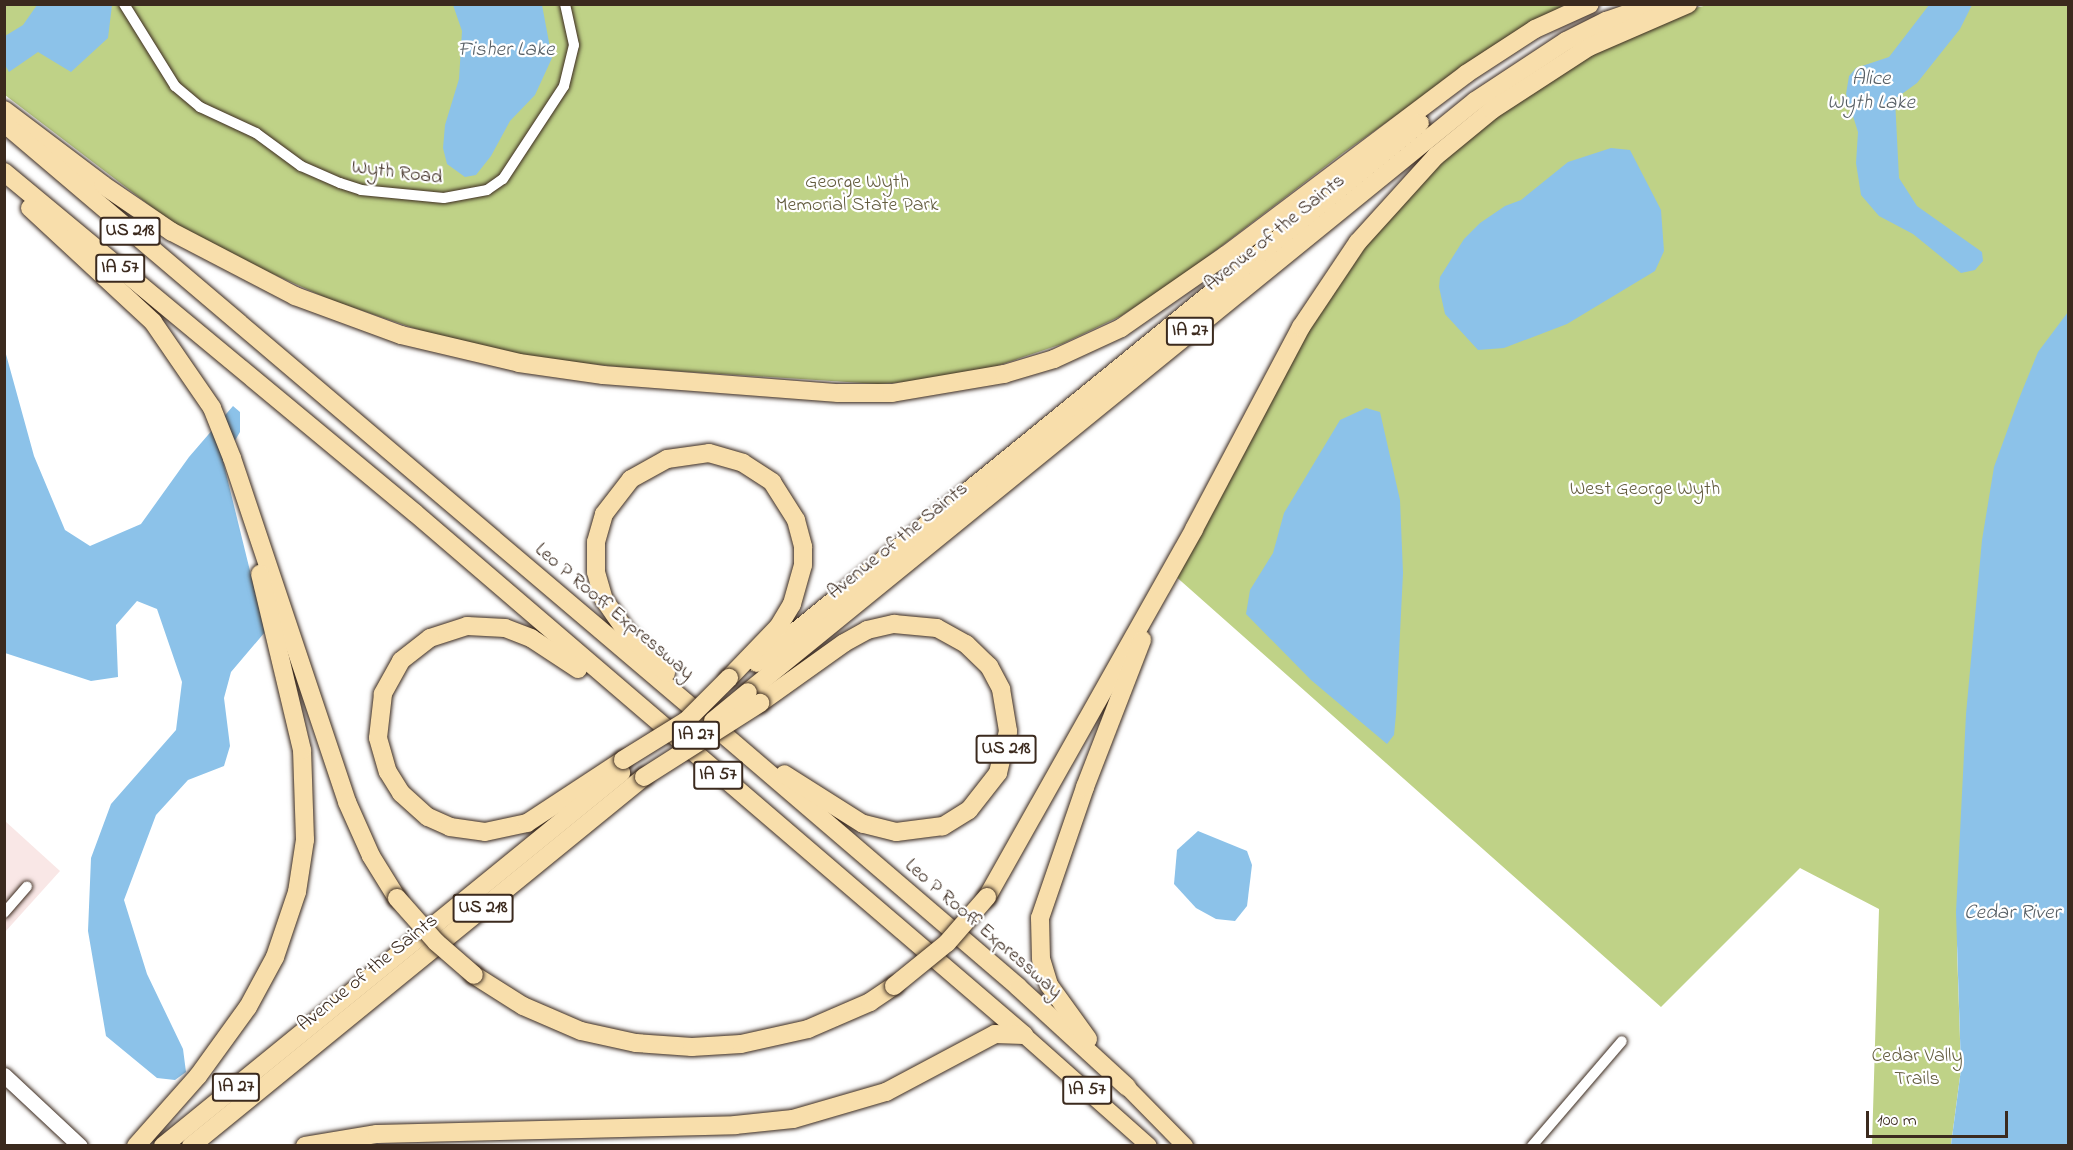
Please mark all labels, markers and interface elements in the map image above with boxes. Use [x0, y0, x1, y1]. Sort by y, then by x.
water label: Fisher Lake [458, 37, 554, 63]
water label: Alice Wyth Lake [1827, 66, 1915, 116]
street label: Wyth Road [350, 156, 444, 190]
street label: Avenue of the Saints [1200, 169, 1350, 297]
park label: George Wyth Memorial State Park [775, 170, 939, 217]
road number: US 218 [98, 216, 162, 246]
road number: IA 57 [94, 253, 146, 283]
road number: IA 27 [1164, 316, 1216, 346]
street label: Avenue of the Saints [823, 477, 973, 605]
park label: West George Wyth [1570, 477, 1720, 501]
street label: Leo P Rooff Expressway [529, 538, 699, 686]
road number: IA 27 [670, 720, 722, 750]
road number: US 218 [974, 734, 1038, 764]
road number: IA 57 [692, 760, 744, 790]
street label: Leo P Rooff Expressway [899, 854, 1067, 1004]
road number: US 218 [452, 893, 514, 923]
water label: Cedar River [1964, 900, 2060, 926]
street label: Avenue of the Saints [293, 909, 443, 1037]
park label: Cedar Vally Trails [1871, 1045, 1963, 1092]
road number: IA 27 [210, 1072, 262, 1102]
road number: IA 57 [1062, 1075, 1112, 1105]
scale bar [1869, 1099, 2012, 1137]
text: 100 m [1877, 1108, 1917, 1134]

